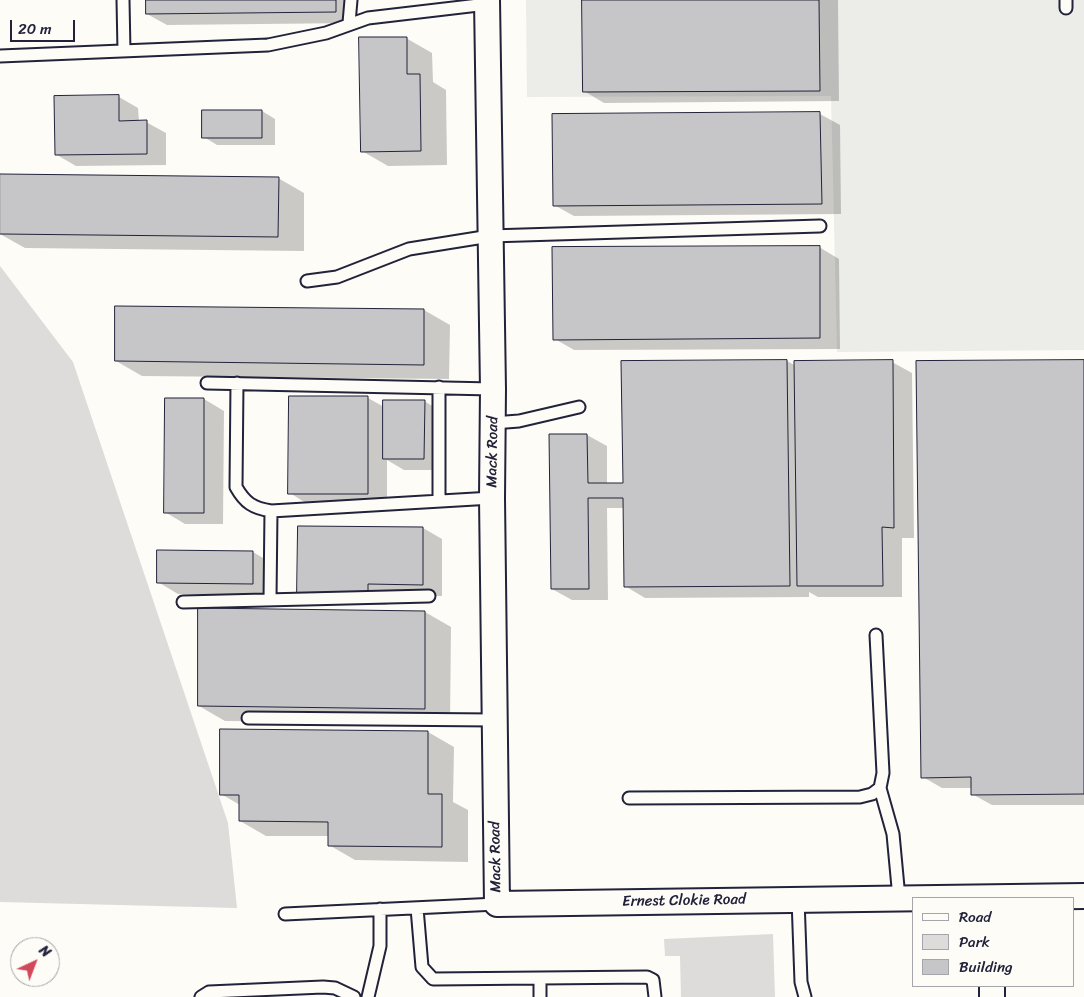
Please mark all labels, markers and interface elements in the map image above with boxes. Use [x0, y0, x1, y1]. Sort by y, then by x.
scale bar [12, 10, 78, 42]
text: 20 m [18, 16, 52, 42]
street label: Mack Road [483, 416, 503, 488]
street label: Mack Road [486, 821, 506, 893]
street label: Ernest Clokie Road [622, 891, 746, 911]
legend [912, 897, 1074, 987]
text: Road [959, 904, 991, 930]
text: Park [959, 929, 990, 955]
north arrow [10, 937, 60, 987]
text: N [33, 939, 57, 964]
text: Building [959, 954, 1013, 980]

